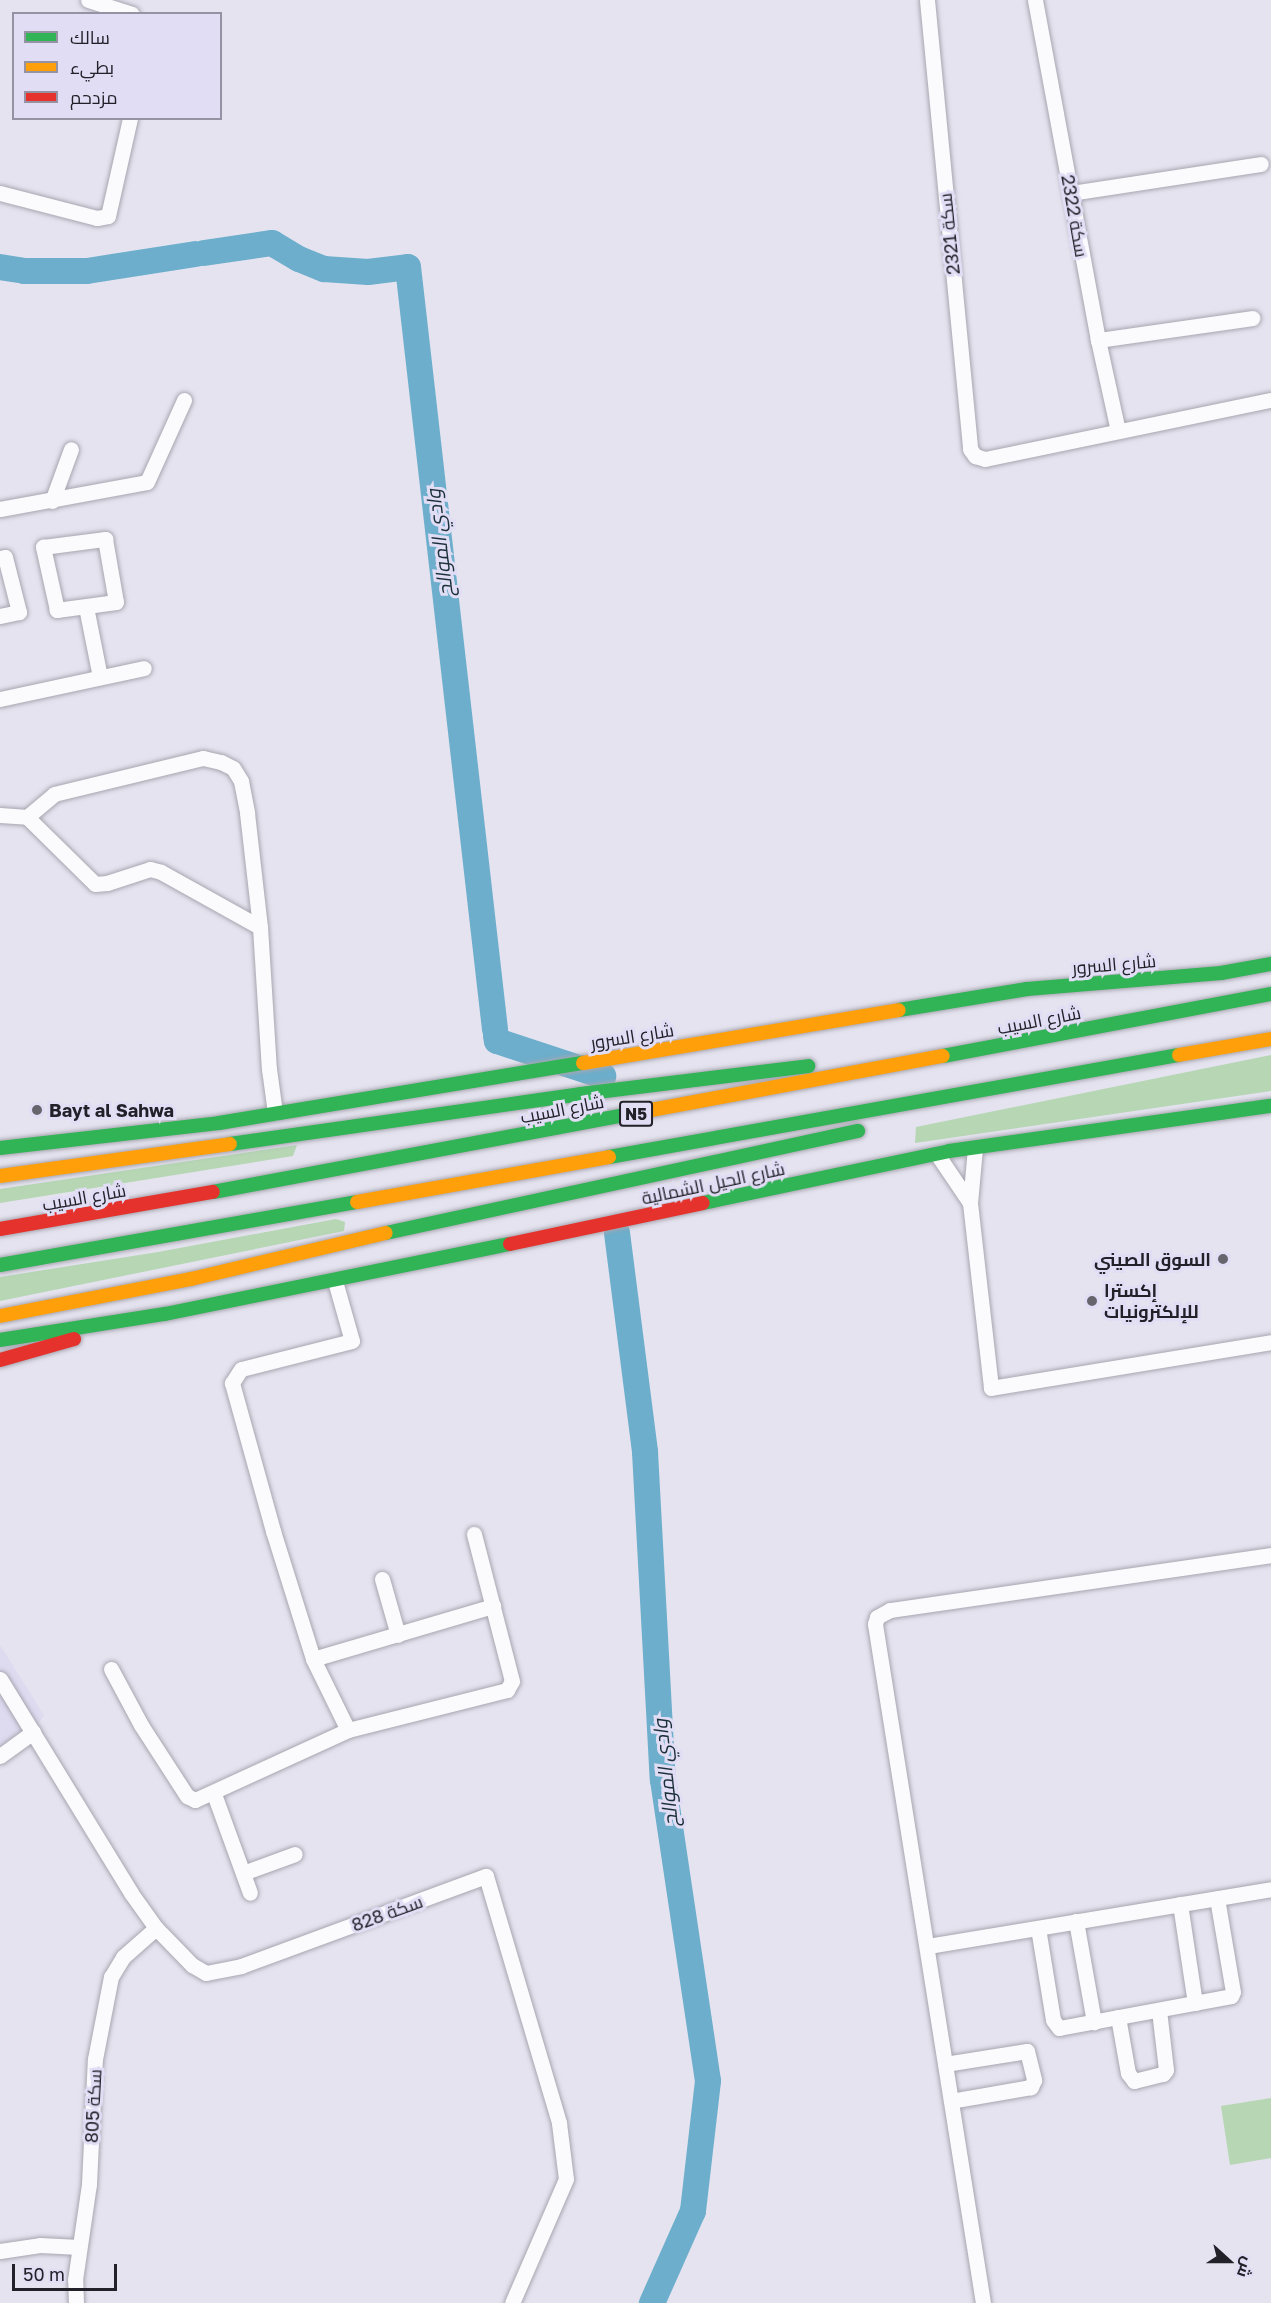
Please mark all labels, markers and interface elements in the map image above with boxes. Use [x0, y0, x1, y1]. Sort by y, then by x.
legend [12, 12, 222, 120]
text: سالك [70, 26, 110, 48]
text: بطيء [70, 56, 114, 78]
text: مزدحم [70, 86, 118, 108]
street label: سكة 2322 [1057, 173, 1093, 259]
street label: سكة 2321 [934, 192, 964, 276]
water label: وادي الموالح [420, 488, 458, 598]
street label: شارع السرور [1071, 950, 1157, 978]
street label: شارع السيب [995, 1001, 1083, 1039]
street label: شارع السرور [589, 1019, 675, 1053]
street label: شارع السيب [518, 1090, 606, 1128]
place label: Bayt al Sahwa [49, 1099, 174, 1121]
road number: N5 [618, 1101, 654, 1127]
marker: Bayt al Sahwa [30, 1103, 44, 1117]
street label: شارع الحيل الشمالية [639, 1157, 787, 1209]
street label: شارع السيب [40, 1179, 128, 1215]
place label: السوق الصيني [1094, 1248, 1211, 1270]
marker: السوق الصيني [1216, 1252, 1230, 1266]
place label: إكسترا للإلكترونيات [1104, 1280, 1199, 1322]
marker: إكسترا للإلكترونيات [1085, 1294, 1099, 1308]
water label: وادي الموالح [647, 1718, 683, 1828]
street label: سكة 828 [349, 1890, 425, 1936]
street label: سكة 805 [80, 2068, 106, 2144]
north arrow [1199, 2231, 1259, 2291]
scale bar [15, 2252, 120, 2290]
text: ش [1233, 2254, 1259, 2281]
text: 50 m [23, 2263, 65, 2285]

